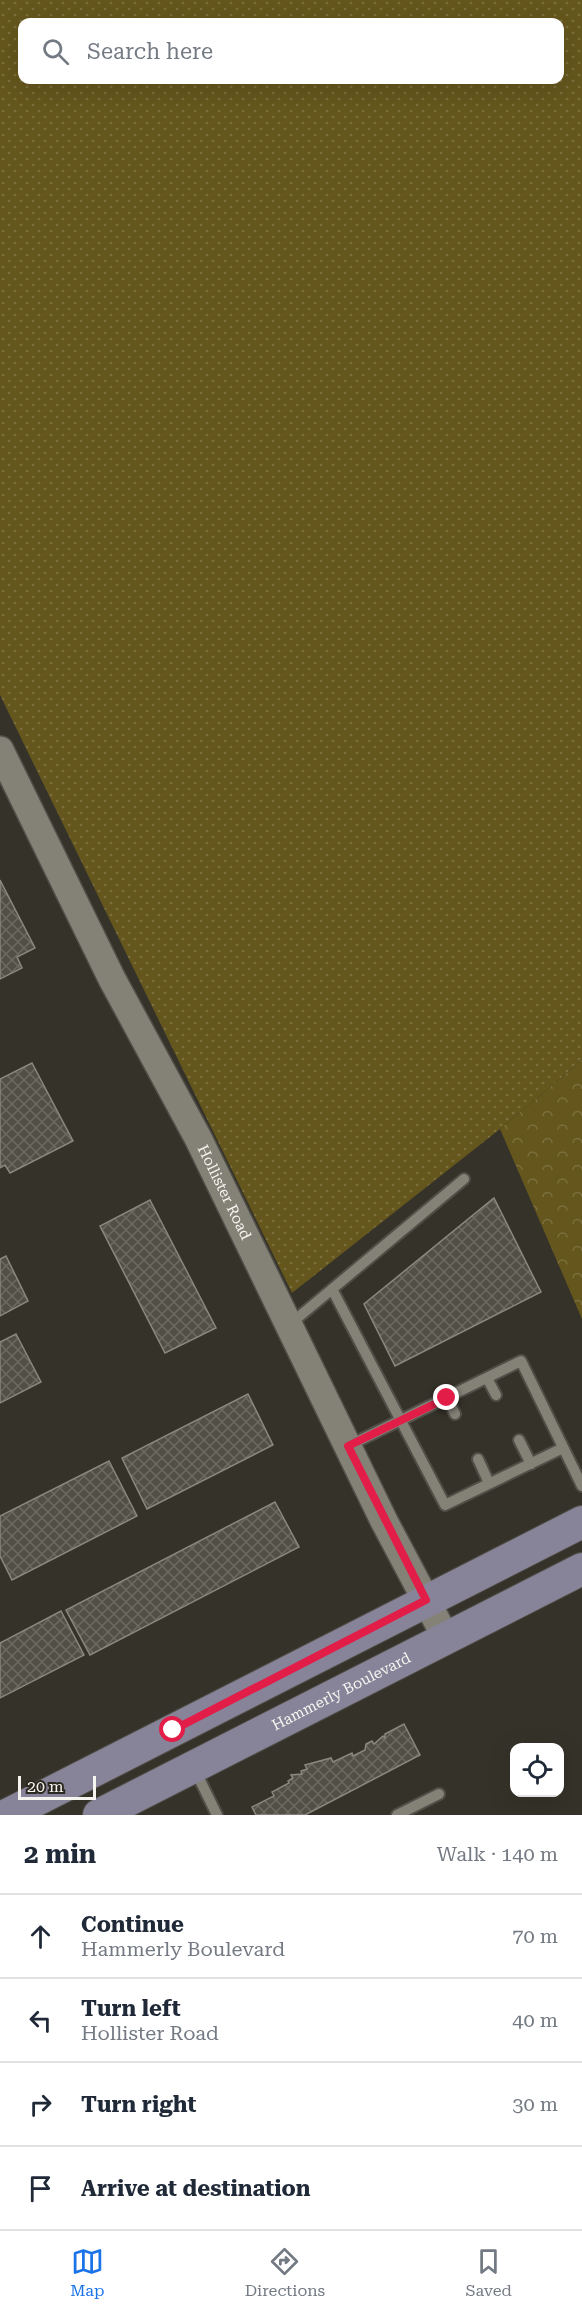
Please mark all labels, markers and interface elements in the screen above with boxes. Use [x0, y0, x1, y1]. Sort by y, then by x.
search box [18, 18, 564, 84]
icon: search [39, 35, 72, 68]
text: Search here [87, 39, 213, 64]
street label: Hollister Road [194, 1142, 255, 1243]
route end [433, 1384, 459, 1410]
street label: Hammerly Boulevard [269, 1649, 414, 1734]
route start [159, 1716, 185, 1742]
map controls [510, 1743, 564, 1797]
button: locate [510, 1743, 564, 1797]
scale bar [18, 1773, 96, 1800]
text: 20 m [27, 1777, 64, 1796]
text: 2 min [24, 1839, 96, 1869]
text: Walk · 140 m [437, 1842, 558, 1866]
text: Continue [81, 1912, 184, 1937]
icon: ahead [24, 1920, 57, 1953]
text: 70 m [512, 1924, 558, 1948]
text: Hammerly Boulevard [81, 1937, 285, 1961]
text: Turn left [81, 1996, 181, 2021]
icon: left [24, 2004, 57, 2037]
text: 40 m [512, 2008, 558, 2032]
text: Hollister Road [81, 2021, 219, 2045]
icon: right [24, 2088, 57, 2121]
text: Turn right [81, 2092, 196, 2117]
text: 30 m [512, 2092, 558, 2116]
icon: arrive [24, 2172, 57, 2205]
text: Arrive at destination [81, 2176, 310, 2201]
tab: Map [70, 2245, 104, 2300]
tab: Directions [245, 2245, 325, 2300]
tab: Saved [465, 2245, 512, 2300]

